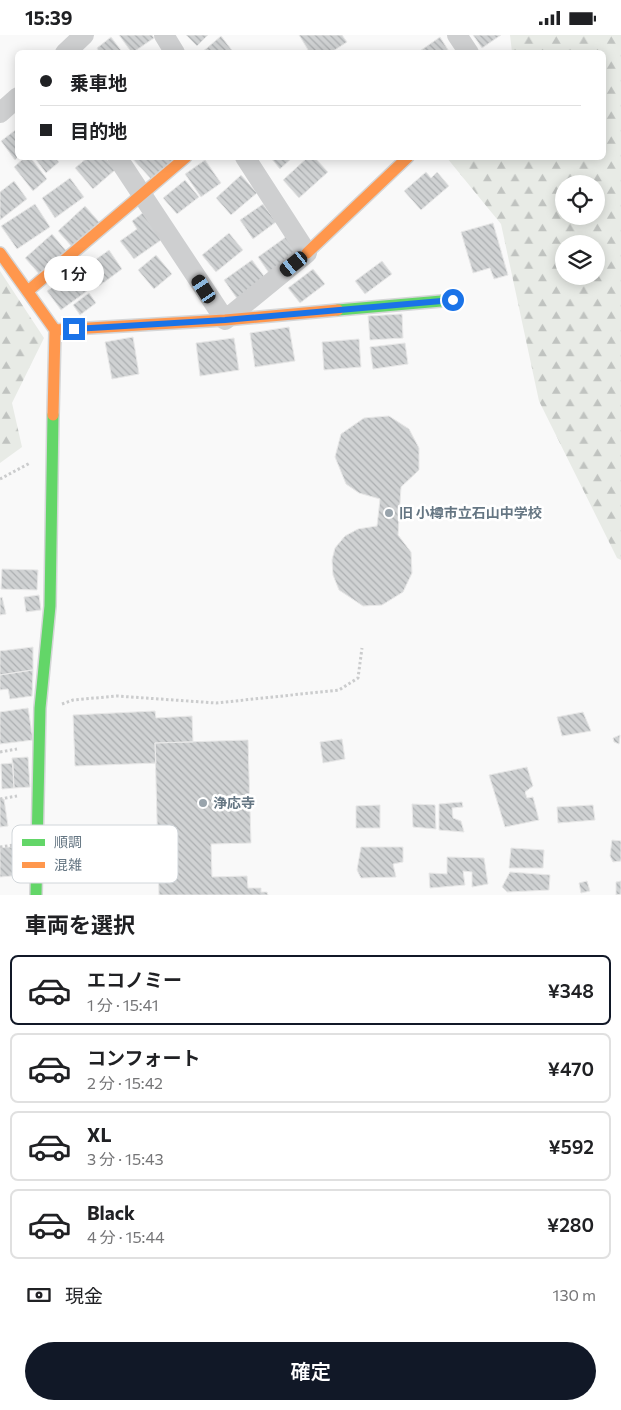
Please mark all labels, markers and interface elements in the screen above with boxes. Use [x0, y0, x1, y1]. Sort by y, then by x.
text: 15:39 [25, 6, 73, 29]
text: 乗車地 [70, 71, 127, 94]
text: 目的地 [70, 119, 127, 142]
map controls [555, 175, 605, 285]
button: locate [555, 175, 605, 225]
button: layers [555, 235, 605, 285]
car [277, 249, 310, 279]
callout: 1 分 [44, 257, 104, 291]
text: 1 分 [61, 264, 87, 283]
car [189, 272, 218, 306]
route start [442, 289, 464, 311]
route end [63, 318, 85, 340]
place label: 旧 小樽市立石山中学校 [399, 504, 542, 521]
marker: 旧 小樽市立石山中学校 [383, 507, 395, 519]
place label: 浄応寺 [213, 794, 255, 811]
marker: 浄応寺 [197, 797, 209, 809]
legend [12, 825, 178, 883]
text: 順調 [54, 833, 82, 850]
text: 混雑 [54, 856, 82, 873]
text: 車両を選択 [25, 911, 135, 938]
icon: car [27, 968, 72, 1013]
text: エコノミー [87, 968, 182, 991]
text: ¥348 [548, 979, 594, 1002]
text: 1 分 · 15:41 [87, 995, 159, 1014]
icon: car [27, 1046, 72, 1091]
text: コンフォート [87, 1046, 200, 1069]
text: ¥470 [548, 1057, 594, 1080]
text: 2 分 · 15:42 [87, 1073, 163, 1092]
text: XL [87, 1123, 112, 1146]
icon: car [27, 1124, 72, 1169]
text: ¥592 [549, 1135, 594, 1158]
text: 3 分 · 15:43 [87, 1149, 164, 1168]
text: Black [87, 1201, 135, 1224]
icon: car [27, 1202, 72, 1247]
text: ¥280 [547, 1213, 594, 1236]
text: 4 分 · 15:44 [87, 1227, 165, 1246]
icon: cash [25, 1281, 53, 1309]
text: 現金 [65, 1284, 103, 1307]
text: 130 m [553, 1285, 596, 1304]
button: 確定 [25, 1342, 596, 1400]

